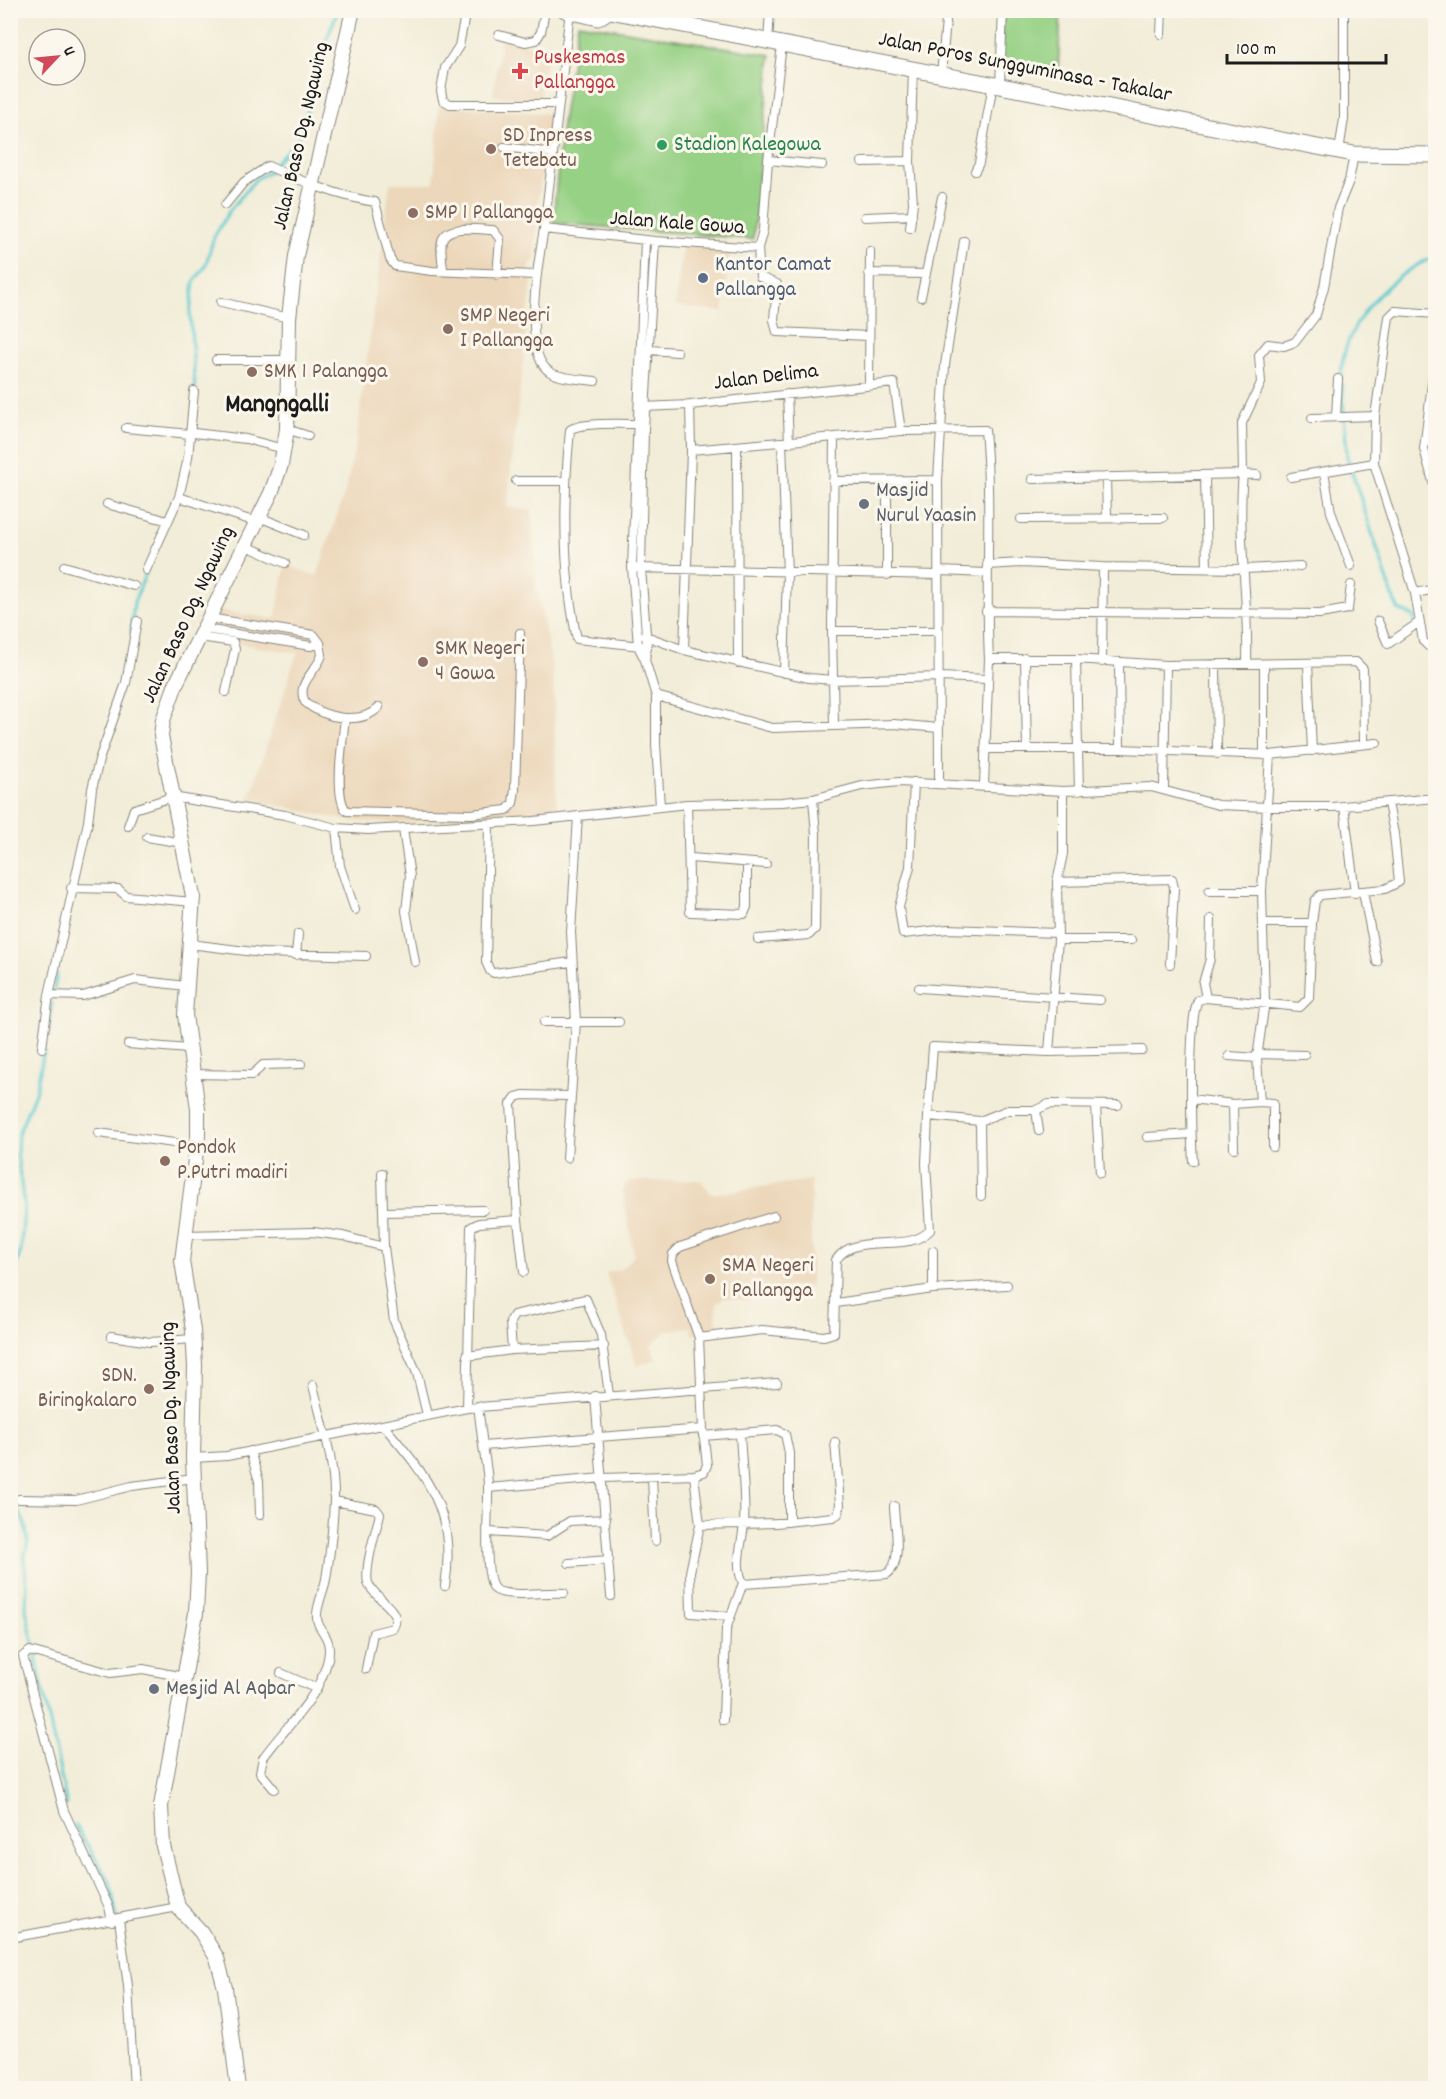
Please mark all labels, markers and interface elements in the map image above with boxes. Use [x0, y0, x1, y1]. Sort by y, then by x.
street label: Jalan Poros Sungguminasa - Takalar [876, 24, 1175, 112]
north arrow [27, 27, 87, 87]
scale bar [1227, 27, 1386, 65]
text: 100 m [1236, 38, 1276, 63]
street label: Jalan Baso Dg. Ngawing [265, 39, 339, 233]
text: U [56, 43, 80, 60]
place label: Puskesmas Pallangga [534, 43, 625, 99]
marker: Puskesmas Pallangga [511, 62, 529, 80]
place label: SD Inpress Tetebatu [503, 121, 593, 177]
place label: Stadion Kalegowa [674, 130, 821, 161]
marker: Stadion Kalegowa [655, 138, 669, 152]
marker: SD Inpress Tetebatu [484, 142, 498, 156]
place label: SMP 1 Pallangga [425, 198, 554, 229]
street label: Jalan Kale Gowa [609, 204, 746, 244]
marker: SMP 1 Pallangga [406, 206, 420, 220]
place label: Kantor Camat Pallangga [715, 250, 832, 306]
marker: Kantor Camat Pallangga [696, 271, 710, 285]
place label: SMP Negeri I Pallangga [460, 301, 553, 357]
marker: SMP Negeri I Pallangga [441, 322, 455, 336]
street label: Jalan Delima [712, 356, 821, 400]
place label: SMK 1 Palangga [264, 357, 388, 388]
marker: SMK 1 Palangga [245, 365, 259, 379]
district label: Mangngalli [225, 387, 329, 424]
place label: Masjid Nurul Yaasin [876, 476, 976, 532]
marker: Masjid Nurul Yaasin [857, 497, 871, 511]
street label: Jalan Baso Dg. Ngawing [134, 521, 244, 709]
place label: SMK Negeri 4 Gowa [435, 634, 525, 690]
marker: SMK Negeri 4 Gowa [416, 655, 430, 669]
place label: Pondok P.Putri madiri [177, 1133, 287, 1189]
marker: Pondok P.Putri madiri [158, 1154, 172, 1168]
place label: SMA Negeri 1 Pallangga [722, 1251, 814, 1307]
marker: SMA Negeri 1 Pallangga [703, 1272, 717, 1286]
street label: Jalan Baso Dg. Ngawing [153, 1321, 191, 1515]
place label: SDN. Biringkalaro [38, 1361, 137, 1417]
marker: SDN. Biringkalaro [142, 1382, 156, 1396]
place label: Mesjid Al Aqbar [166, 1674, 296, 1705]
marker: Mesjid Al Aqbar [147, 1682, 161, 1696]

